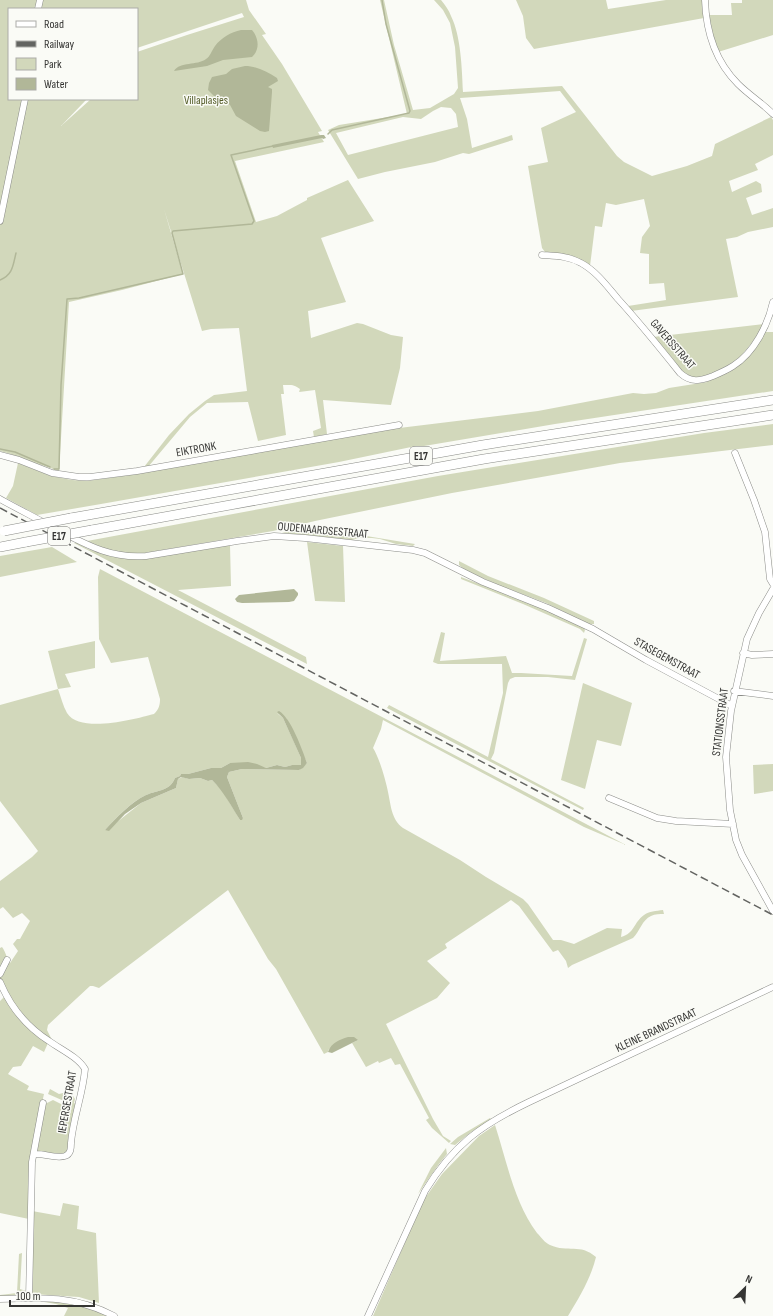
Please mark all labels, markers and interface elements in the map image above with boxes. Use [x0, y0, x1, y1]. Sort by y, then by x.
legend [8, 8, 138, 100]
text: Road [44, 17, 64, 32]
text: Railway [44, 37, 75, 52]
text: Park [44, 57, 62, 72]
text: Water [44, 77, 68, 92]
park label: Villaplasjes [184, 93, 228, 108]
street label: GAVERSSTRAAT [647, 316, 699, 373]
street label: EIKTRONK [175, 438, 218, 460]
road number: E17 [410, 447, 432, 465]
street label: OUDENAARDSESTRAAT [277, 519, 369, 542]
road number: E17 [48, 527, 70, 545]
street label: STASEGEMSTRAAT [631, 634, 702, 683]
street label: STATIONSSTRAAT [709, 687, 732, 757]
street label: KLEINE BRANDSTRAAT [613, 1005, 699, 1056]
street label: IEPERSESTRAAT [55, 1070, 80, 1135]
north arrow [725, 1268, 765, 1308]
text: N [744, 1272, 754, 1287]
scale bar [10, 1282, 94, 1308]
text: 100 m [16, 1289, 41, 1304]

